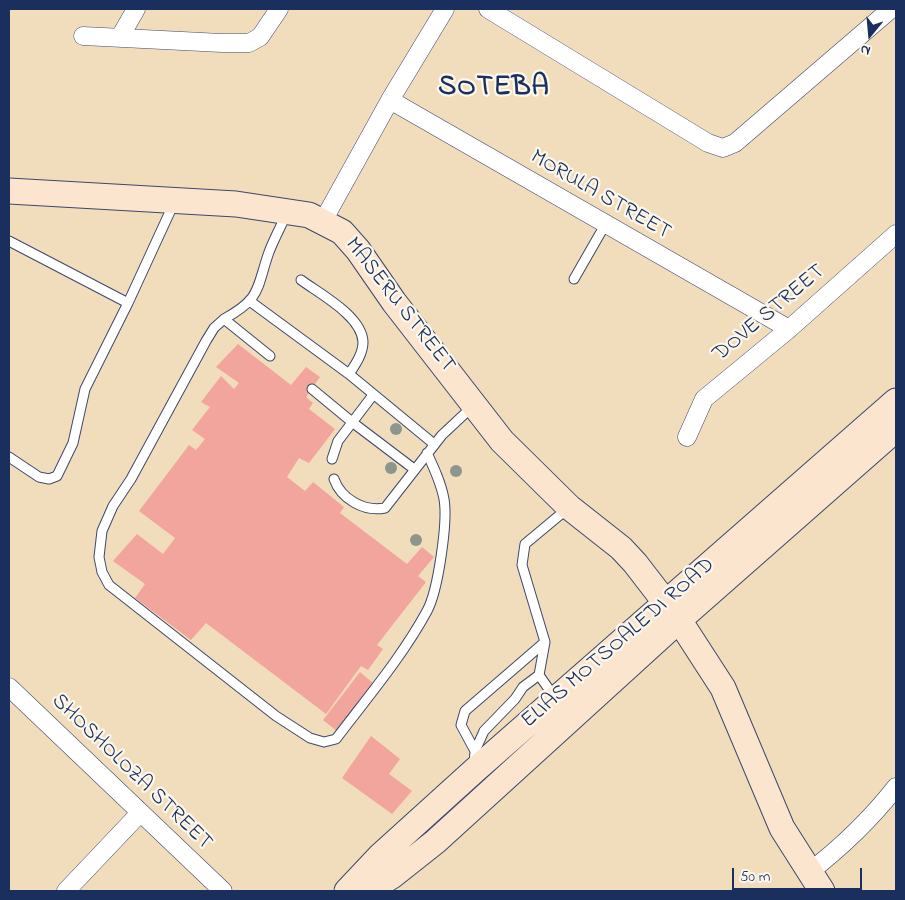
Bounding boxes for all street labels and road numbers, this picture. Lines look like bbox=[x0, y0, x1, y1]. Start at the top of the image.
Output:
street label: MORULA STREET bbox=[525, 145, 675, 247]
street label: MASERU STREET bbox=[338, 233, 460, 379]
street label: DOVE STREET bbox=[709, 260, 831, 368]
street label: ELIAS MOTSOALEDI ROAD bbox=[517, 553, 721, 735]
street label: SHOSHOLOZA STREET bbox=[45, 689, 217, 857]

